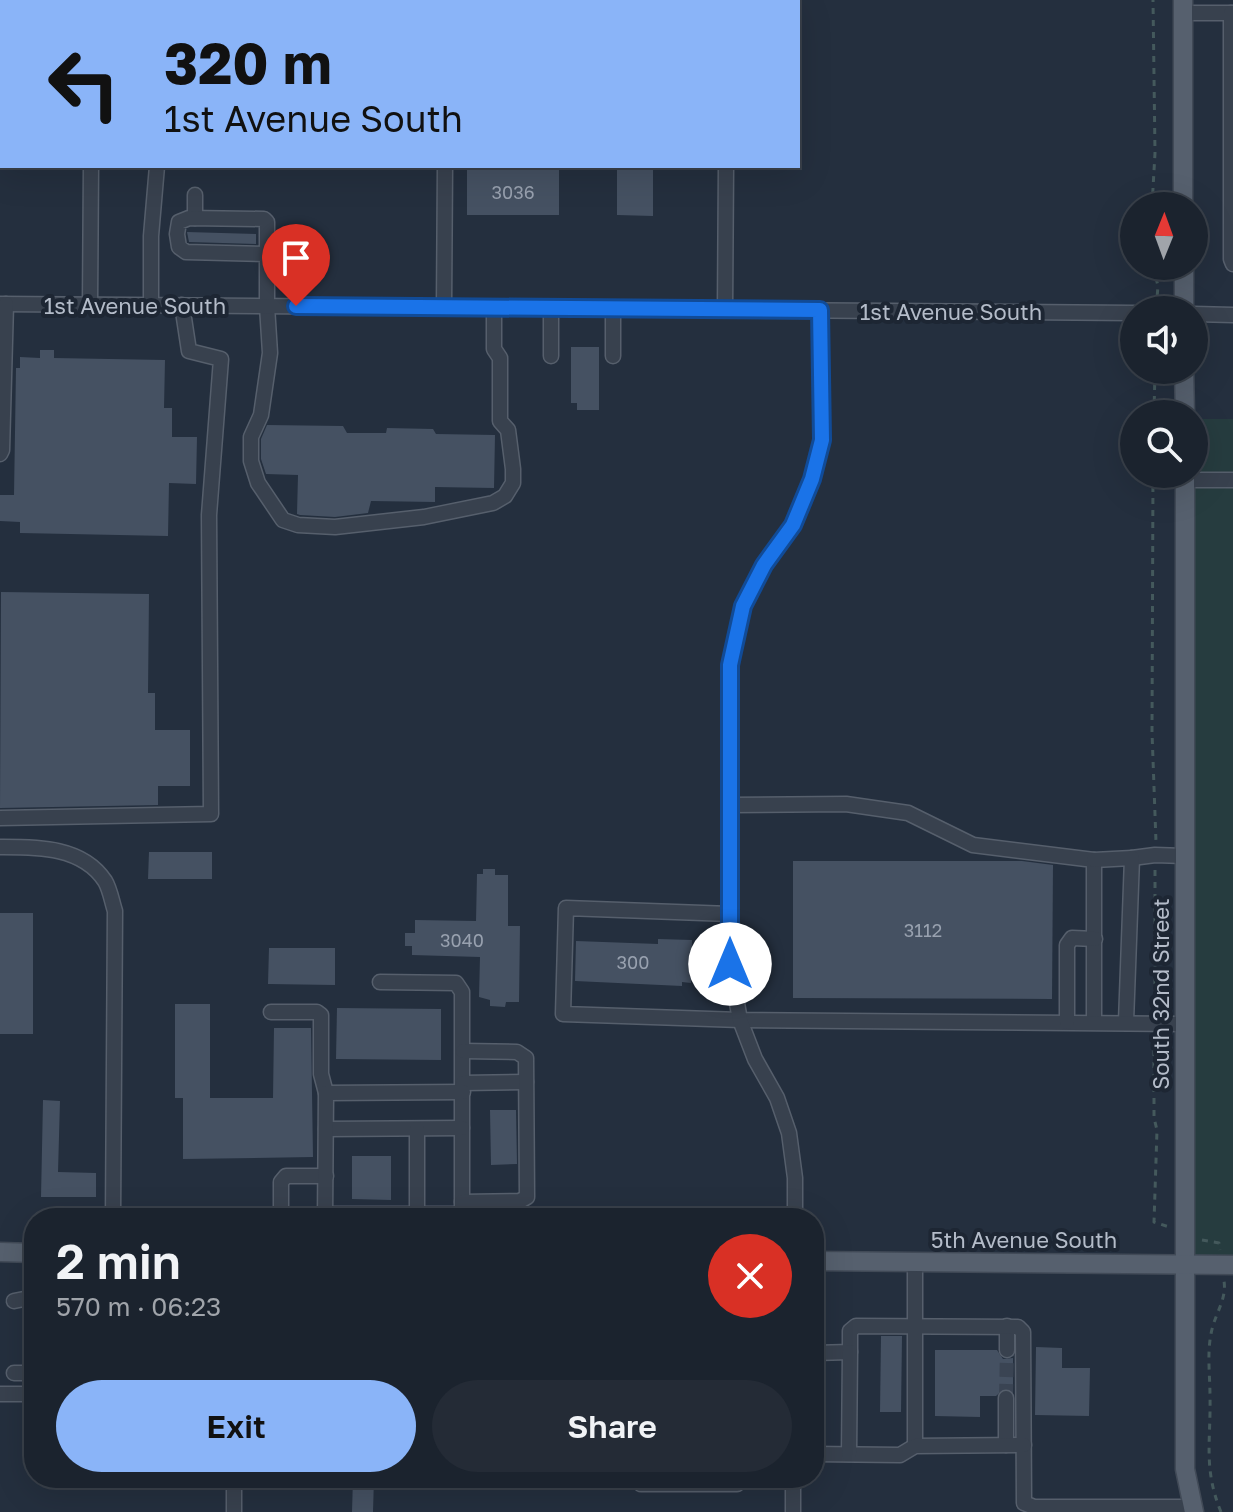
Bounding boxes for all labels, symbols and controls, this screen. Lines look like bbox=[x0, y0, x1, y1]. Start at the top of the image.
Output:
text: 320 m bbox=[164, 29, 332, 96]
icon: left bbox=[32, 32, 136, 136]
text: 1st Avenue South bbox=[164, 97, 463, 140]
house number: 3036 bbox=[491, 181, 535, 203]
north arrow bbox=[1120, 192, 1208, 280]
map controls bbox=[1120, 192, 1208, 488]
pin bbox=[262, 224, 330, 306]
icon: arrive bbox=[274, 236, 318, 280]
street label: 1st Avenue South bbox=[44, 292, 226, 319]
button: sound bbox=[1120, 296, 1208, 384]
street label: 1st Avenue South bbox=[860, 298, 1042, 325]
button: search bbox=[1120, 400, 1208, 488]
street label: South 32nd Street bbox=[1147, 898, 1174, 1090]
house number: 3112 bbox=[904, 919, 942, 941]
position arrow bbox=[688, 922, 772, 1006]
house number: 3040 bbox=[440, 929, 484, 951]
house number: 300 bbox=[617, 951, 649, 973]
street label: 5th Avenue South bbox=[931, 1226, 1117, 1253]
text: 2 min bbox=[56, 1232, 181, 1290]
button: close bbox=[708, 1234, 792, 1318]
text: 570 m · 06:23 bbox=[56, 1291, 221, 1322]
button: Exit bbox=[56, 1380, 416, 1472]
button: Share bbox=[432, 1380, 792, 1472]

